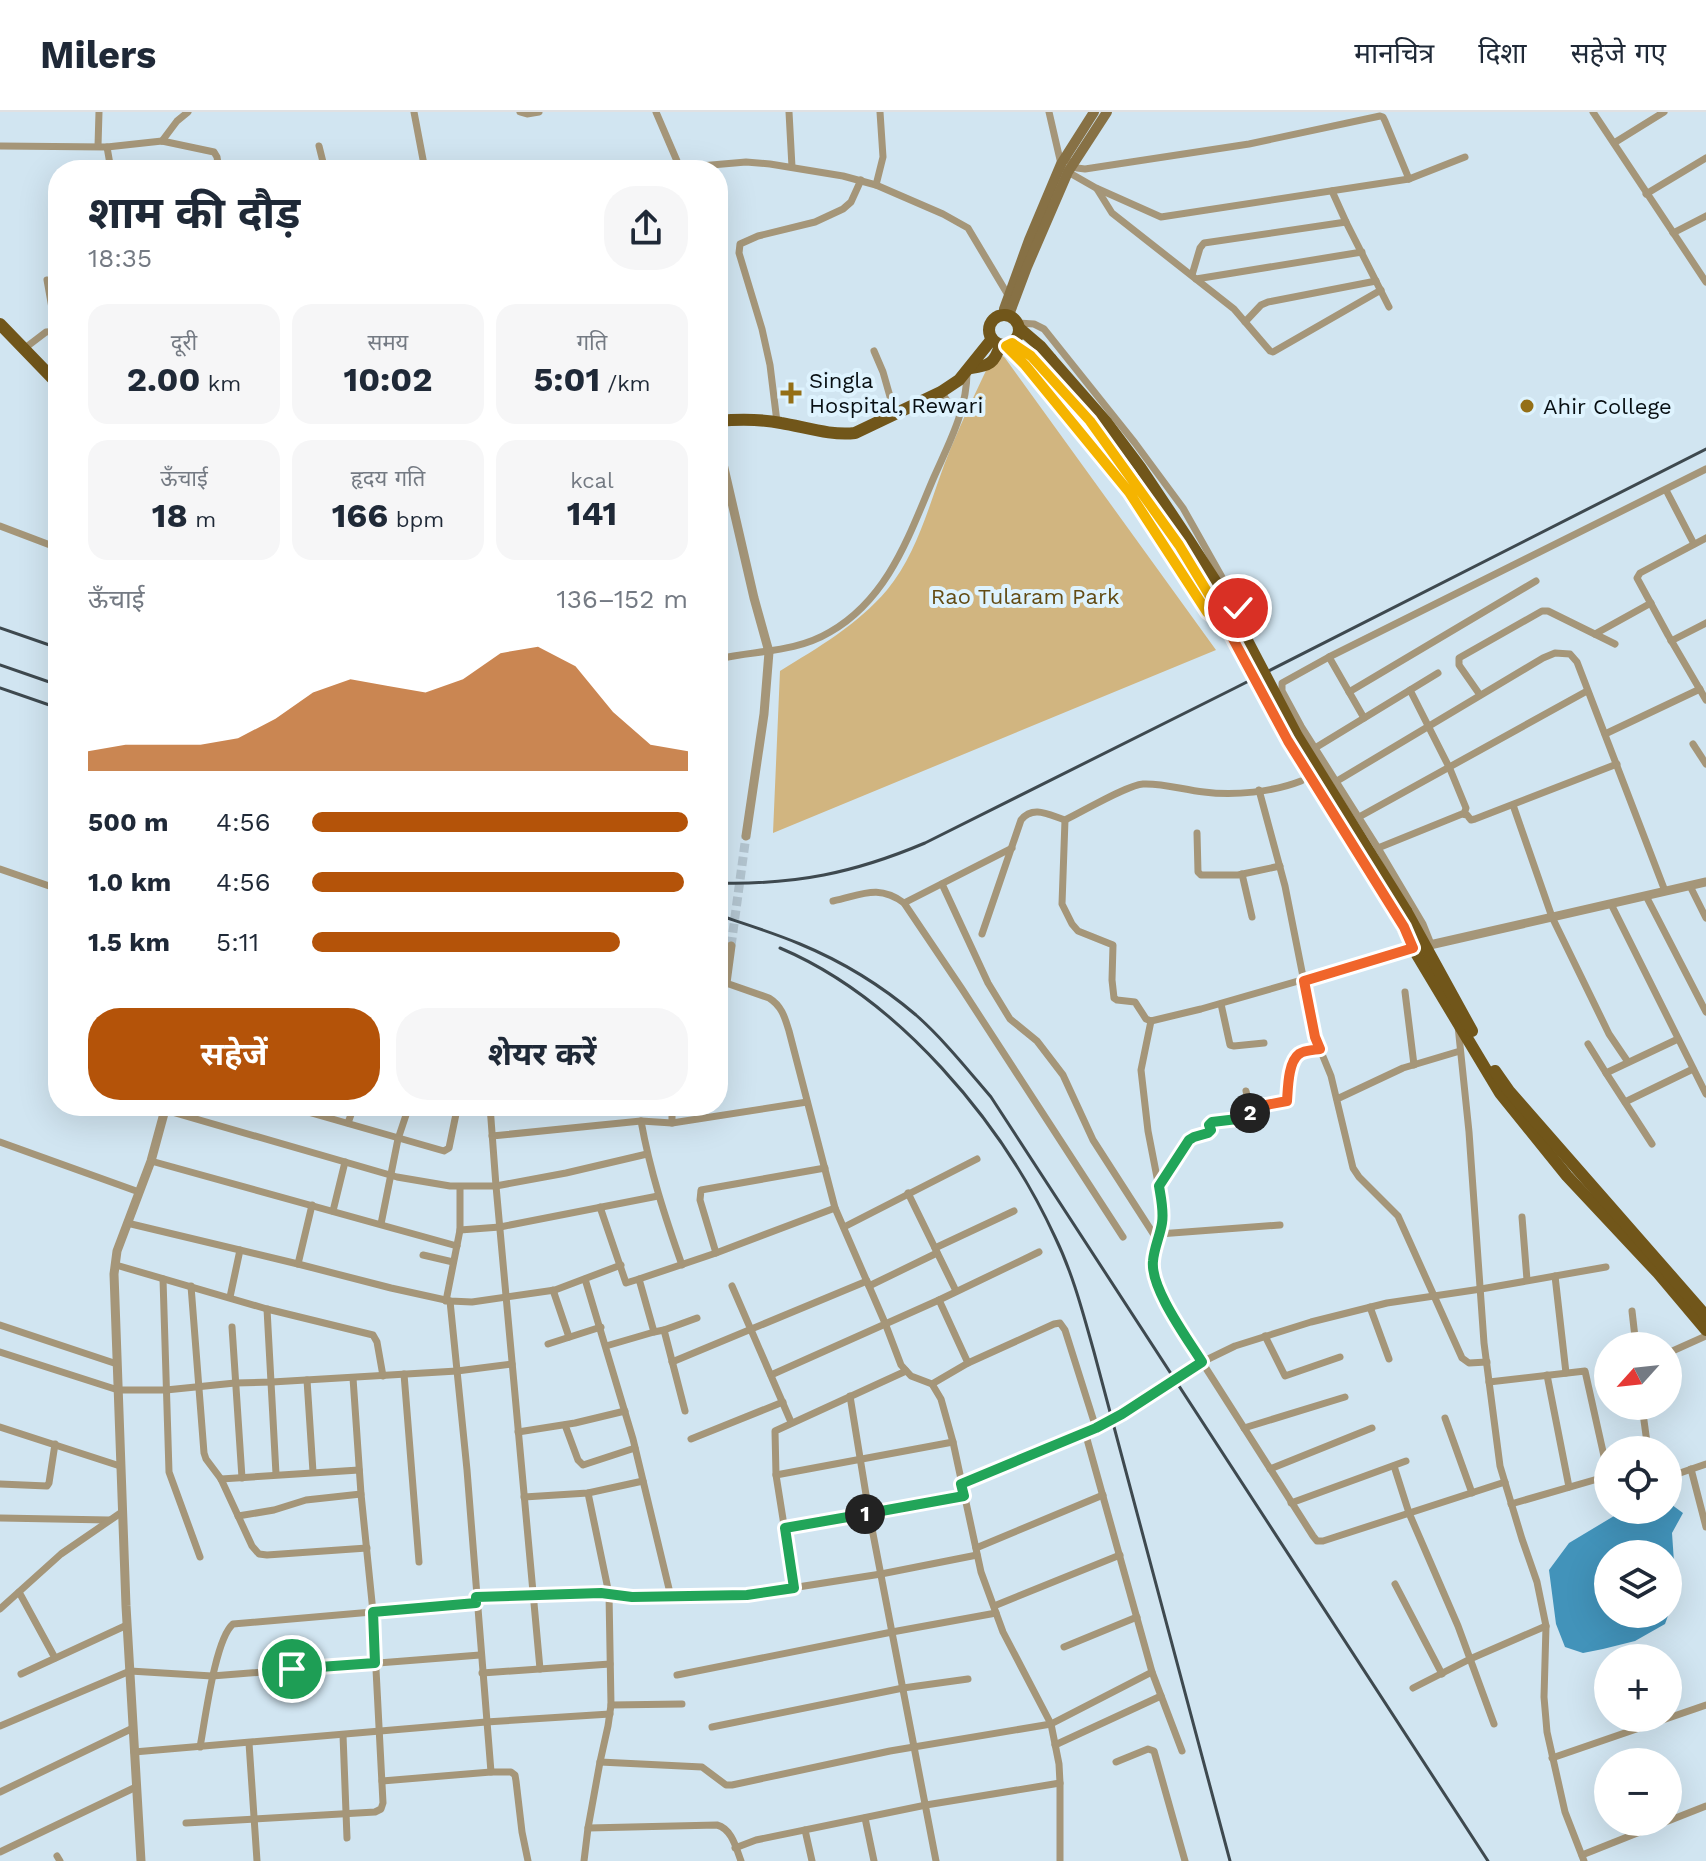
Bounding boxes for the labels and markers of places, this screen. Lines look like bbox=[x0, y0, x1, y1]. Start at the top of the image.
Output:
place label: Singla Hospital, Rewari bbox=[809, 368, 983, 418]
marker: Singla Hospital, Rewari bbox=[780, 382, 802, 404]
place label: Ahir College bbox=[1543, 394, 1672, 419]
marker: Ahir College bbox=[1518, 397, 1536, 415]
pin bbox=[1204, 574, 1272, 642]
pin: 2 bbox=[1230, 1093, 1270, 1133]
pin: 1 bbox=[845, 1494, 885, 1534]
pin bbox=[258, 1635, 326, 1703]

